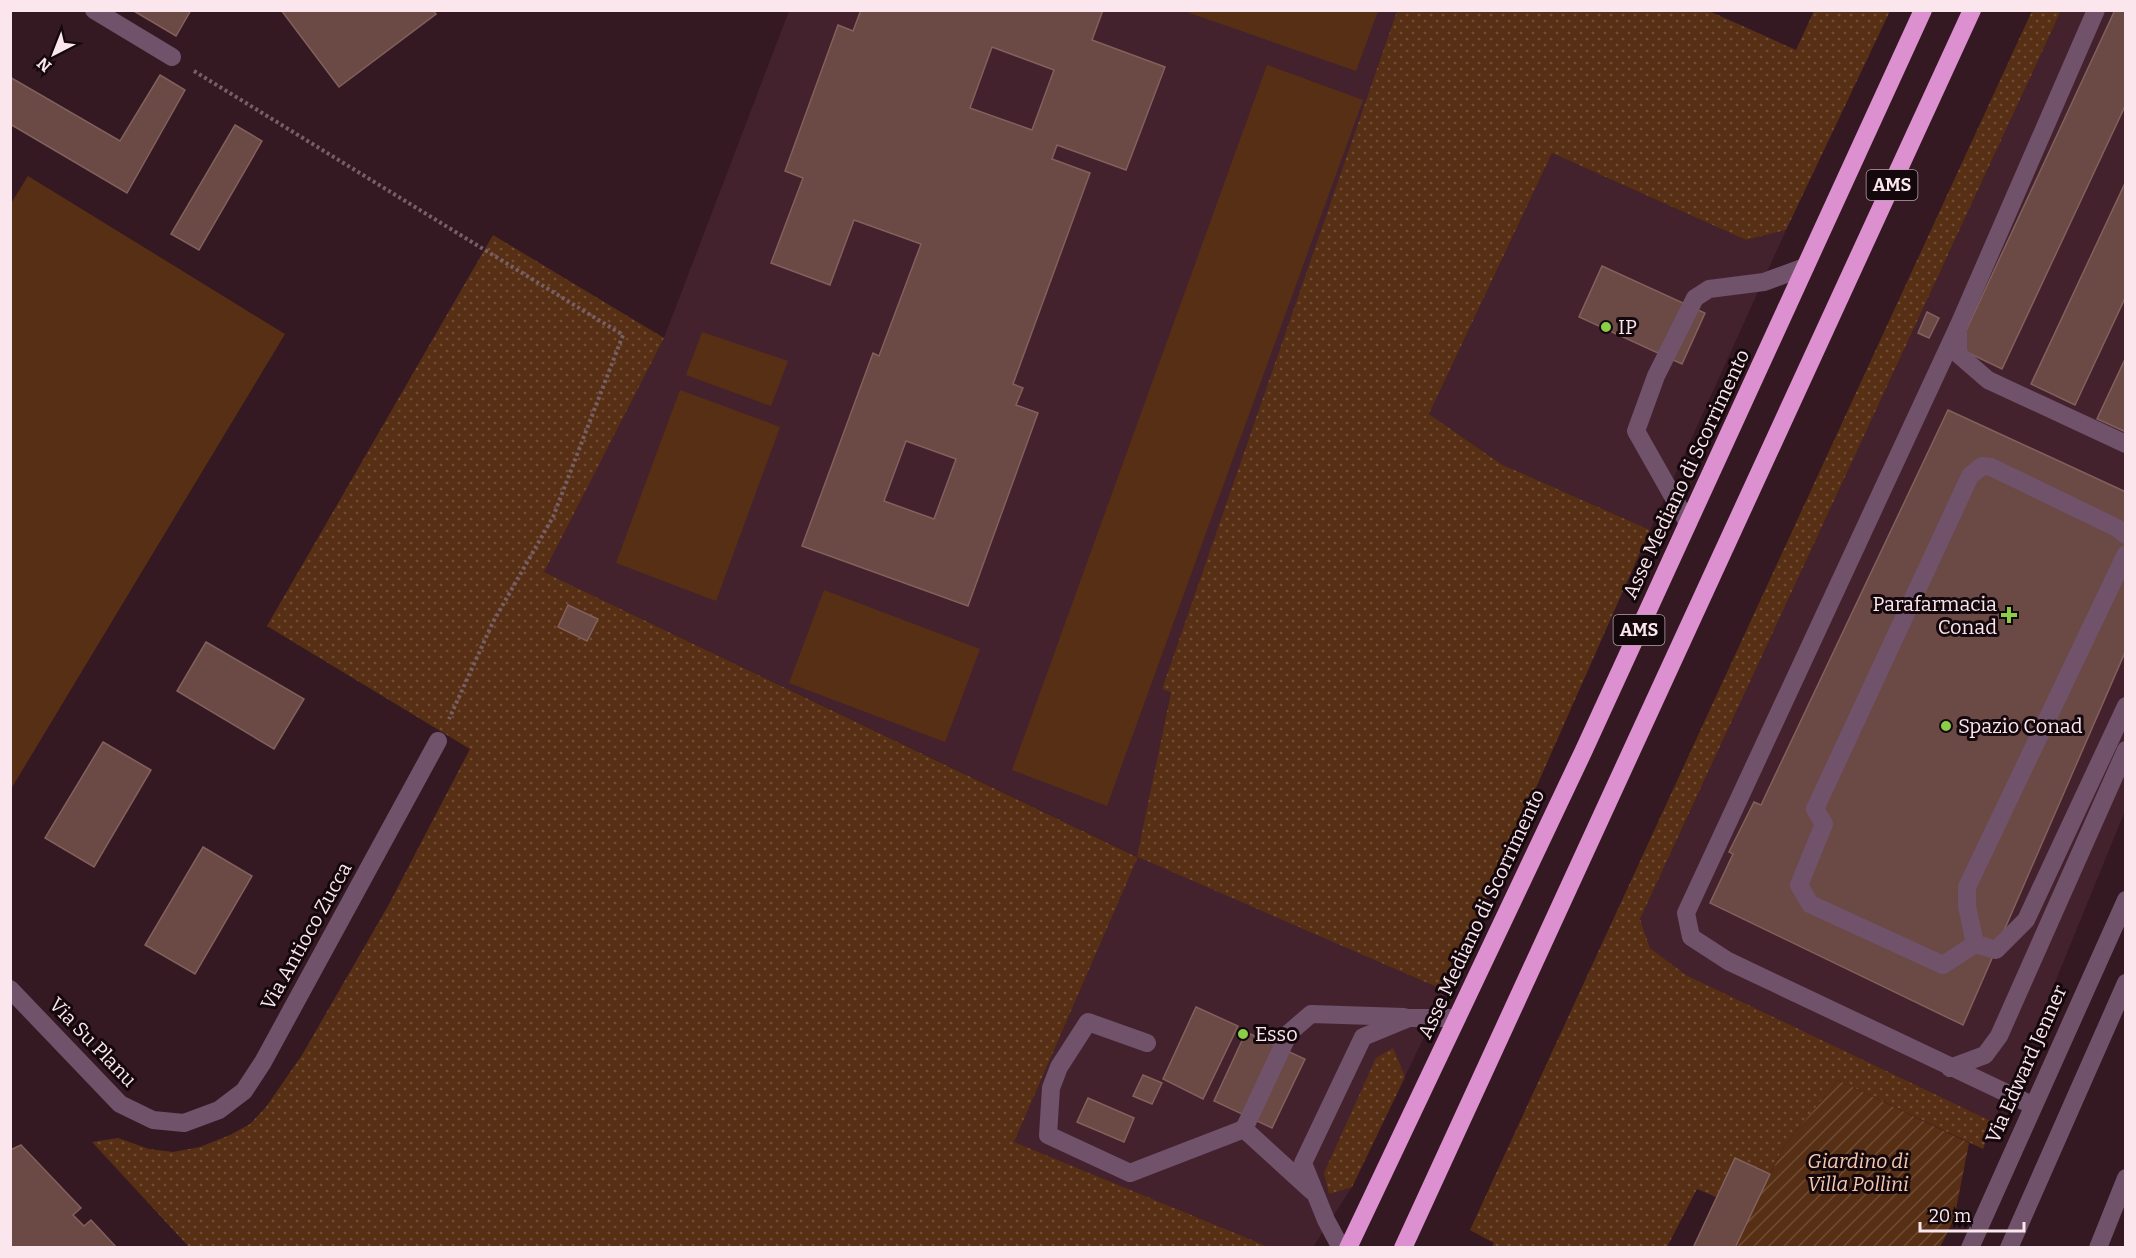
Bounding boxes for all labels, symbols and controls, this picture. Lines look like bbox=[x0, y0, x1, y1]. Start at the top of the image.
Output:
north arrow bbox=[24, 24, 84, 84]
text: N bbox=[33, 54, 55, 76]
road number: AMS bbox=[1866, 170, 1918, 200]
place label: IP bbox=[1618, 315, 1637, 339]
marker: IP bbox=[1599, 320, 1613, 334]
street label: Asse Mediano di Scorrimento bbox=[1618, 346, 1754, 602]
place label: Parafarmacia Conad bbox=[1873, 592, 1997, 639]
marker: Parafarmacia Conad bbox=[2002, 608, 2016, 622]
road number: AMS bbox=[1614, 615, 1664, 645]
place label: Spazio Conad bbox=[1958, 714, 2083, 738]
marker: Spazio Conad bbox=[1939, 719, 1953, 733]
street label: Asse Mediano di Scorrimento bbox=[1413, 786, 1549, 1042]
street label: Via Antioco Zucca bbox=[255, 858, 357, 1014]
street label: Via Edward Jenner bbox=[1980, 981, 2072, 1147]
street label: Via Su Planu bbox=[44, 992, 142, 1092]
place label: Esso bbox=[1255, 1022, 1298, 1046]
marker: Esso bbox=[1236, 1027, 1250, 1041]
park label: Giardino di Villa Pollini bbox=[1807, 1149, 1909, 1196]
scale bar bbox=[1920, 1195, 2024, 1233]
text: 20 m bbox=[1929, 1205, 1971, 1227]

